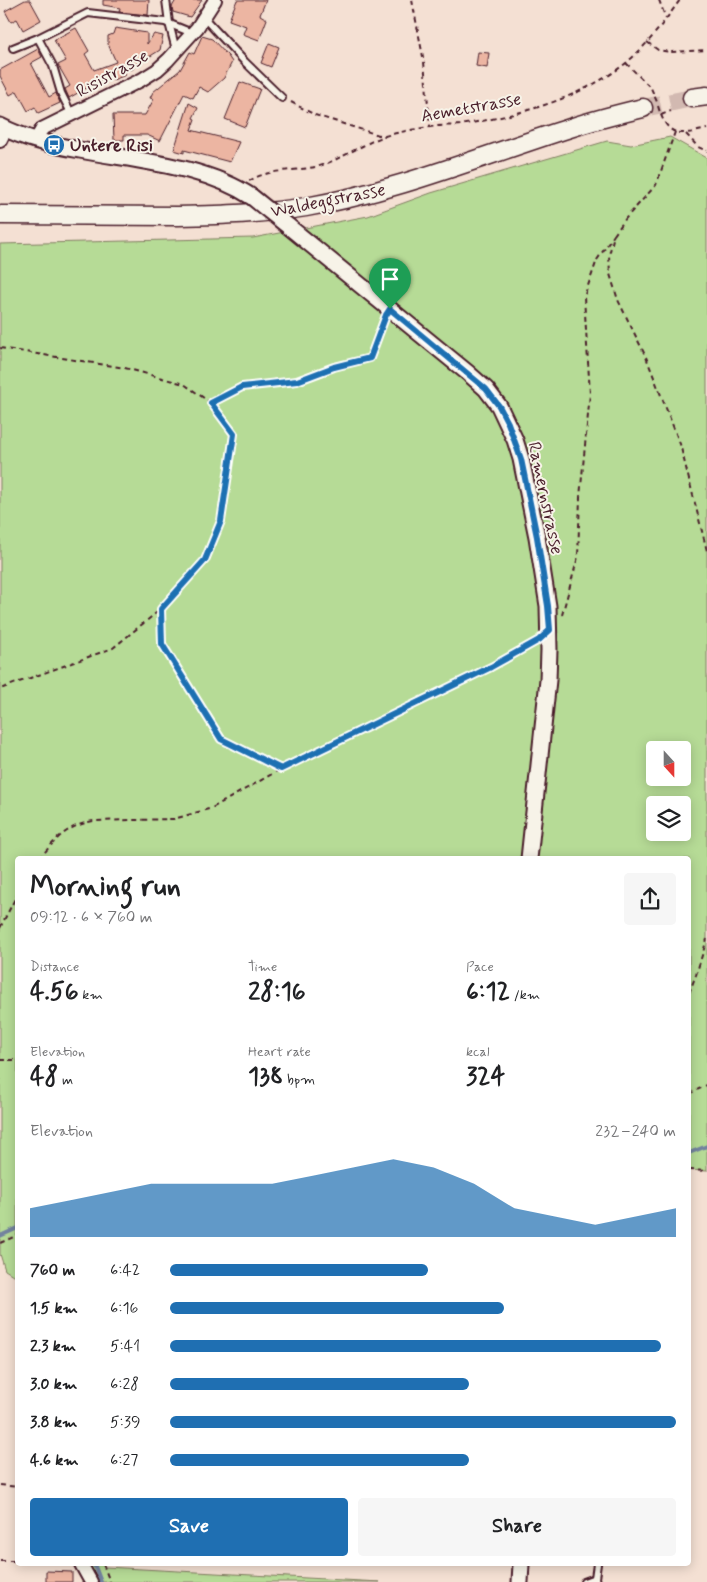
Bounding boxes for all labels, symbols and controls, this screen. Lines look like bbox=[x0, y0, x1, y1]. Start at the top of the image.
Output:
street label: Risistrasse bbox=[72, 44, 153, 104]
street label: Aemetstrasse bbox=[419, 87, 523, 129]
bus stop icon: Untere Risi bbox=[42, 133, 66, 157]
place label: Untere Risi bbox=[70, 134, 153, 158]
street label: Waldeggstrasse bbox=[269, 178, 388, 226]
pin bbox=[369, 258, 411, 309]
icon: arrive bbox=[376, 265, 404, 293]
street label: Ramernstrasse bbox=[521, 440, 569, 557]
north arrow bbox=[646, 741, 691, 786]
map controls bbox=[646, 741, 691, 841]
button: layers bbox=[646, 796, 691, 841]
text: Morning run bbox=[30, 869, 181, 906]
button: share bbox=[624, 873, 676, 925]
text: 09:12 · 6 × 760 m bbox=[30, 907, 153, 928]
text: Distance bbox=[30, 958, 79, 976]
text: Time bbox=[248, 958, 277, 976]
text: Pace bbox=[466, 958, 494, 976]
text: 4.56 bbox=[30, 976, 79, 1009]
text: 28:16 bbox=[248, 976, 306, 1009]
text: 6:12 bbox=[466, 976, 510, 1009]
text: km bbox=[79, 986, 103, 1004]
text: /km bbox=[510, 986, 540, 1004]
text: Elevation bbox=[30, 1043, 85, 1061]
text: Heart rate bbox=[248, 1043, 311, 1061]
text: kcal bbox=[466, 1043, 490, 1061]
text: 48 bbox=[30, 1061, 58, 1094]
text: 138 bbox=[248, 1061, 283, 1094]
text: 324 bbox=[466, 1061, 505, 1094]
text: m bbox=[58, 1071, 73, 1089]
text: bpm bbox=[283, 1071, 315, 1089]
text: Elevation bbox=[30, 1121, 93, 1142]
text: 232–240 m bbox=[595, 1121, 676, 1142]
text: 760 m bbox=[30, 1260, 75, 1281]
text: 6:42 bbox=[110, 1260, 140, 1281]
text: 1.5 km bbox=[30, 1298, 78, 1319]
text: 6:16 bbox=[110, 1298, 138, 1319]
text: 2.3 km bbox=[30, 1336, 76, 1357]
text: 5:41 bbox=[110, 1336, 140, 1357]
text: 3.0 km bbox=[30, 1374, 77, 1395]
text: 6:28 bbox=[110, 1374, 139, 1395]
text: 3.8 km bbox=[30, 1412, 77, 1433]
text: 5:39 bbox=[110, 1412, 141, 1433]
text: 4.6 km bbox=[30, 1450, 79, 1471]
text: 6:27 bbox=[110, 1450, 138, 1471]
button: Save bbox=[30, 1498, 348, 1556]
button: Share bbox=[358, 1498, 676, 1556]

